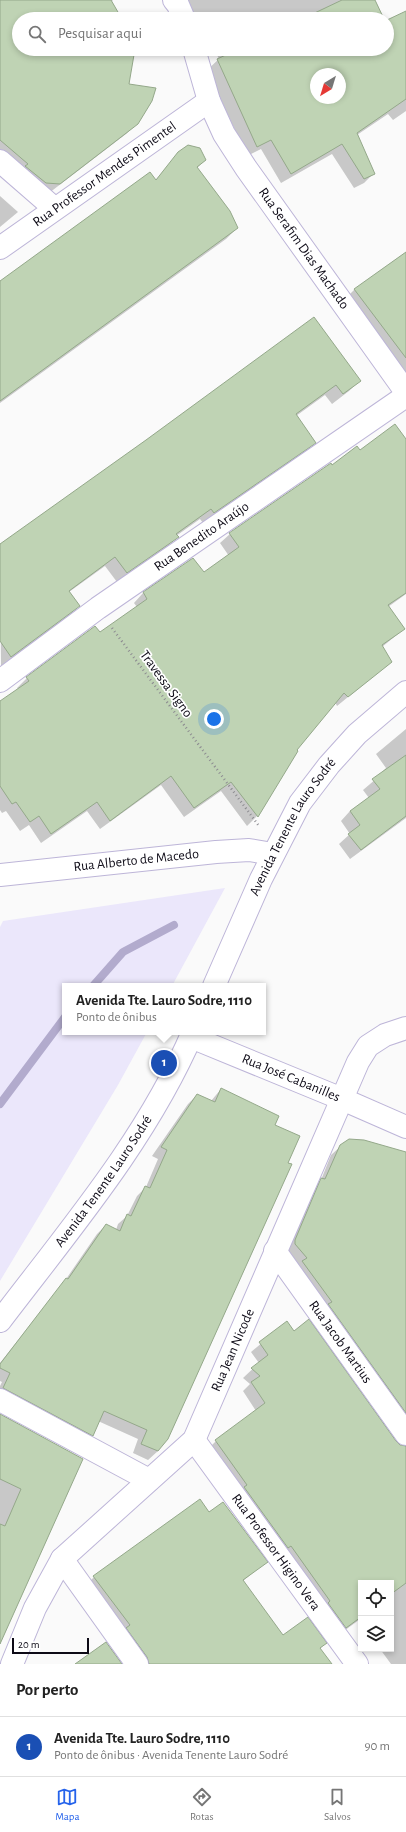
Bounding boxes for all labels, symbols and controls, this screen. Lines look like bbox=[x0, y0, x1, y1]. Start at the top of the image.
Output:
search box bbox=[12, 12, 394, 56]
icon: search bbox=[26, 23, 48, 45]
text: Pesquisar aqui bbox=[58, 26, 142, 41]
north arrow bbox=[310, 68, 346, 104]
street label: Rua Professor Mendes Pimentel bbox=[30, 119, 179, 229]
street label: Rua Serafim Dias Machado bbox=[256, 185, 352, 312]
street label: Rua Benedito Araújo bbox=[152, 499, 252, 574]
street label: Travessa Signo bbox=[137, 648, 195, 720]
your location bbox=[204, 709, 224, 729]
street label: Avenida Tenente Lauro Sodré bbox=[247, 755, 339, 898]
street label: Rua Alberto de Macedo bbox=[73, 847, 200, 874]
popup bbox=[62, 983, 266, 1035]
text: Avenida Tte. Lauro Sodre, 1110 bbox=[76, 993, 252, 1008]
text: Ponto de ônibus bbox=[76, 1011, 157, 1024]
pin: 1 bbox=[151, 1048, 177, 1078]
street label: Rua José Cabanilles bbox=[240, 1052, 342, 1104]
street label: Avenida Tenente Lauro Sodré bbox=[53, 1113, 155, 1250]
street label: Rua Jacob Martius bbox=[306, 1298, 374, 1386]
street label: Rua Jean Nicode bbox=[209, 1307, 257, 1394]
street label: Rua Professor Higino Vera bbox=[229, 1492, 323, 1614]
map controls bbox=[358, 1580, 394, 1652]
button: locate bbox=[358, 1580, 394, 1616]
button: layers bbox=[358, 1616, 394, 1652]
scale bar bbox=[12, 1636, 89, 1655]
text: 20 m bbox=[18, 1639, 39, 1650]
text: Por perto bbox=[16, 1681, 79, 1698]
text: Avenida Tte. Lauro Sodre, 1110 bbox=[54, 1731, 230, 1746]
text: 1 bbox=[27, 1740, 31, 1753]
text: 90 m bbox=[364, 1740, 390, 1753]
text: Ponto de ônibus · Avenida Tenente Lauro Sodré bbox=[54, 1749, 288, 1762]
tab: Mapa bbox=[55, 1786, 80, 1823]
tab: Rotas bbox=[190, 1786, 214, 1823]
tab: Salvos bbox=[324, 1786, 351, 1823]

